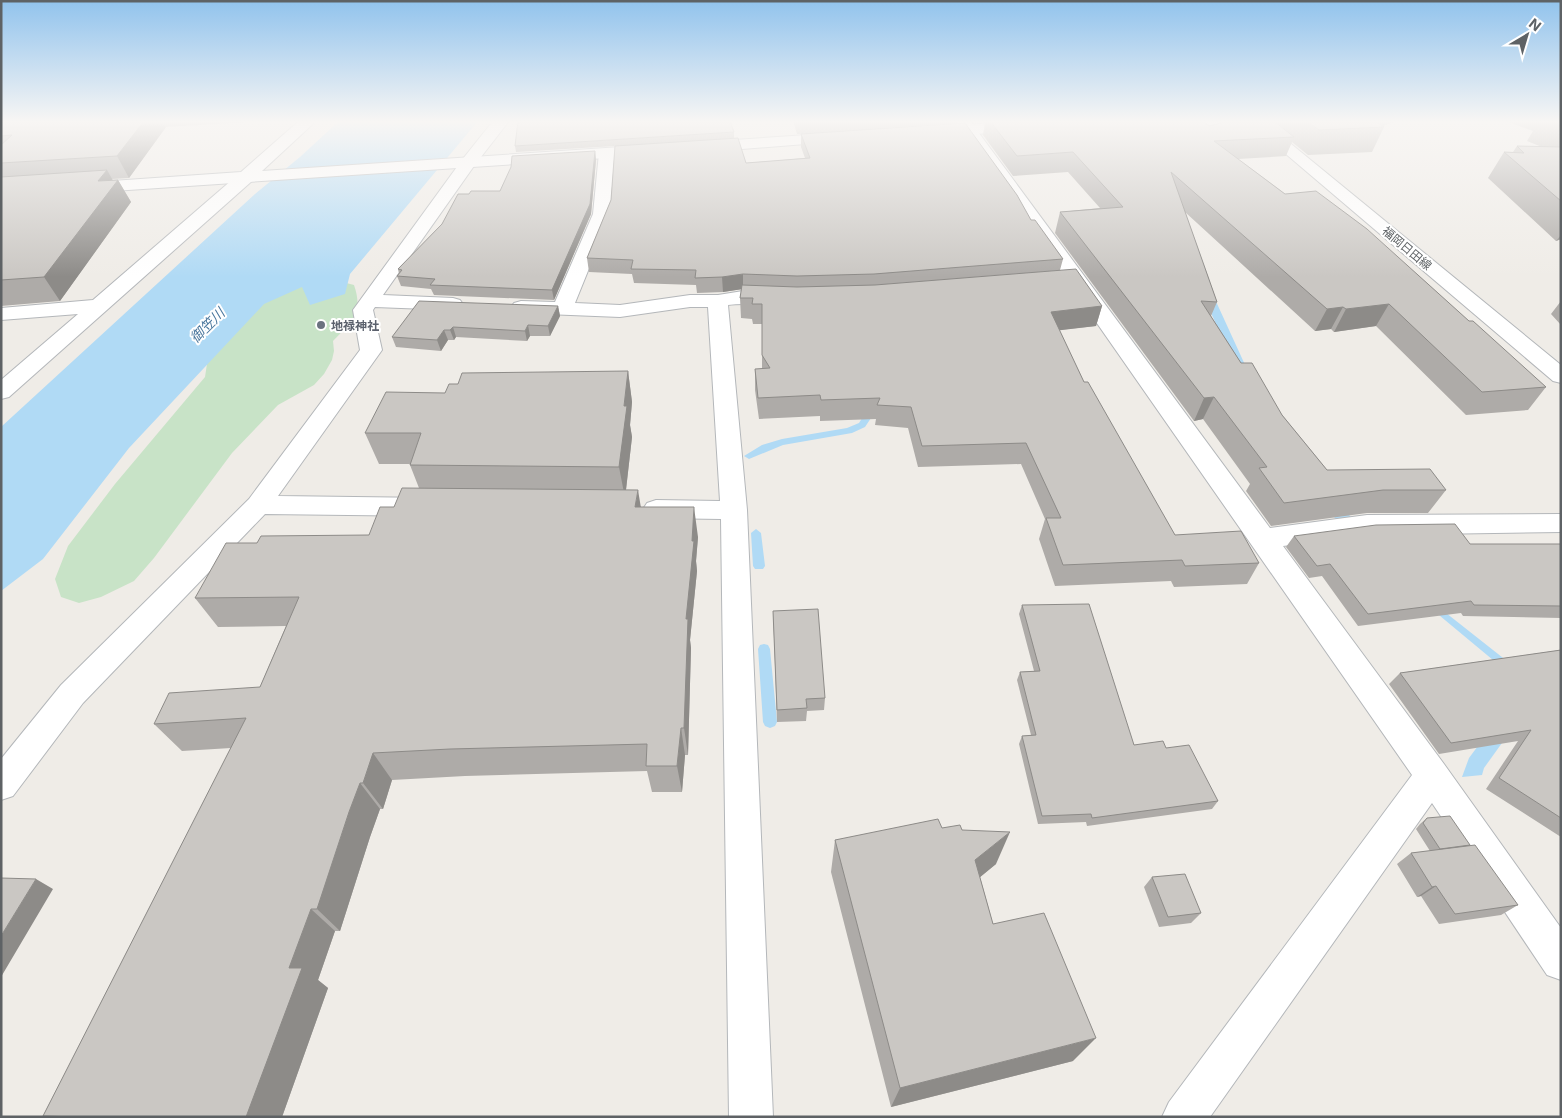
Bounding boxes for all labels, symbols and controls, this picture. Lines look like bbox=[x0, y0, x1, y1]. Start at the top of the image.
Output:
north arrow bbox=[1502, 10, 1552, 60]
text: N bbox=[1526, 14, 1545, 34]
street label: 福岡日田線 bbox=[1379, 223, 1435, 273]
water label: 御笠川 bbox=[186, 303, 229, 346]
place label: 地禄神社 bbox=[331, 318, 379, 333]
marker: 地禄神社 bbox=[315, 319, 327, 331]

